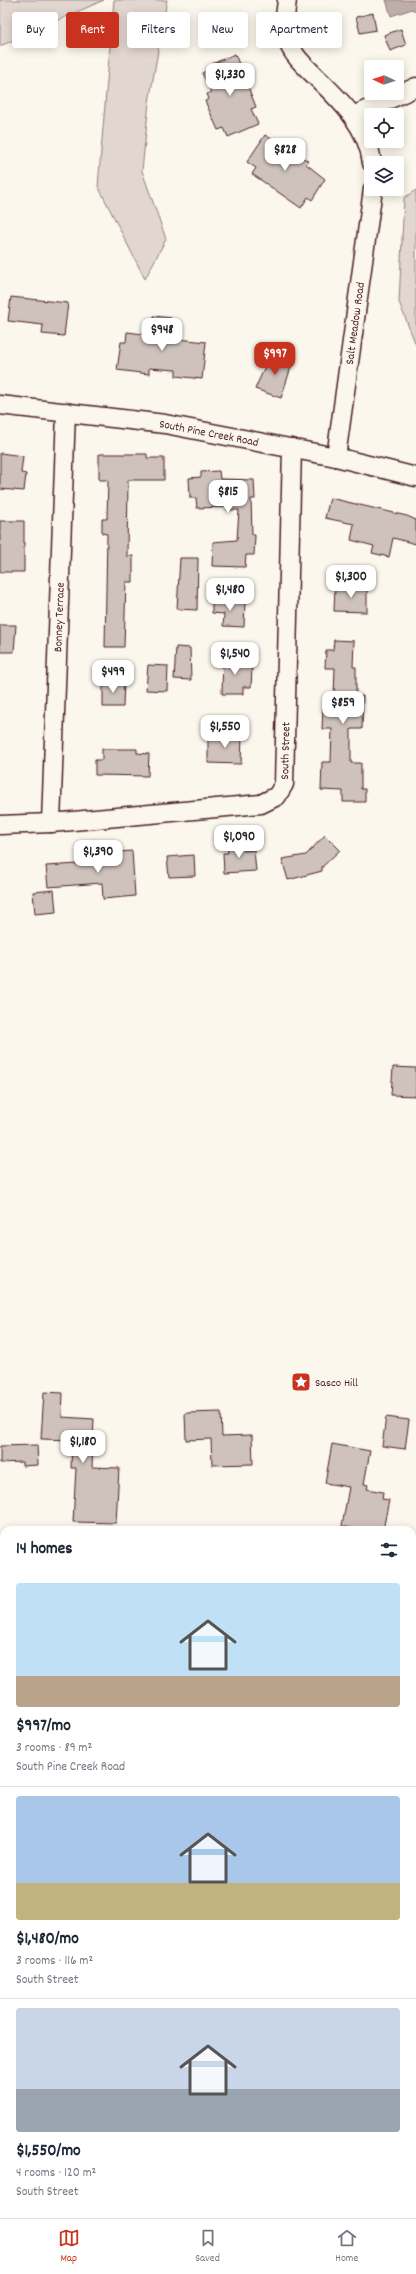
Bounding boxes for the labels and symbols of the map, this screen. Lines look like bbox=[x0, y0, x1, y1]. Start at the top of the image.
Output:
north arrow bbox=[364, 60, 404, 100]
pin: $1,330 bbox=[197, 63, 263, 97]
pin: $828 bbox=[261, 138, 309, 172]
street label: Salt Meadow Road bbox=[342, 281, 370, 366]
pin: $948 bbox=[138, 318, 186, 352]
pin: $997 bbox=[251, 342, 299, 376]
street label: South Pine Creek Road bbox=[158, 416, 260, 452]
pin: $815 bbox=[204, 480, 252, 514]
pin: $1,300 bbox=[318, 565, 384, 599]
pin: $1,480 bbox=[197, 578, 263, 612]
street label: Bonney Terrace bbox=[50, 582, 70, 652]
pin: $1,540 bbox=[202, 642, 268, 676]
pin: $499 bbox=[89, 660, 137, 694]
pin: $859 bbox=[319, 691, 367, 725]
pin: $1,550 bbox=[192, 715, 258, 749]
street label: South Street bbox=[277, 721, 295, 780]
pin: $1,090 bbox=[206, 825, 272, 859]
pin: $1,390 bbox=[65, 840, 131, 874]
place icon: Sasco Hill bbox=[290, 1371, 312, 1393]
place label: Sasco Hill bbox=[315, 1375, 358, 1392]
pin: $1,180 bbox=[50, 1430, 116, 1464]

